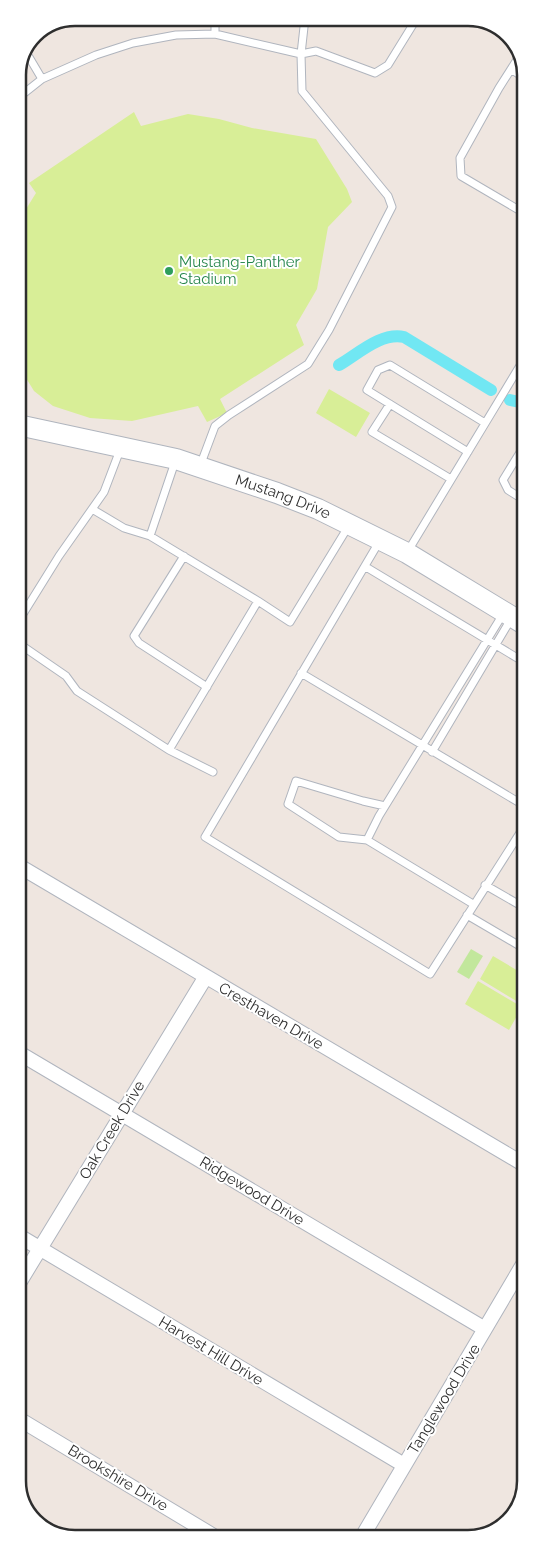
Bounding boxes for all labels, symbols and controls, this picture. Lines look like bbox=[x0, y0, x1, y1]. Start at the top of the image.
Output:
place label: Mustang-Panther Stadium bbox=[179, 253, 301, 288]
marker: Mustang-Panther Stadium bbox=[163, 265, 175, 277]
street label: Mustang Drive bbox=[233, 471, 334, 523]
street label: Cresthaven Drive bbox=[215, 979, 327, 1053]
street label: Oak Creek Drive bbox=[76, 1077, 149, 1182]
street label: Ridgewood Drive bbox=[196, 1153, 308, 1229]
street label: Harvest Hill Drive bbox=[155, 1313, 267, 1389]
street label: Tanglewood Drive bbox=[404, 1341, 484, 1457]
street label: Brookshire Drive bbox=[65, 1441, 171, 1515]

